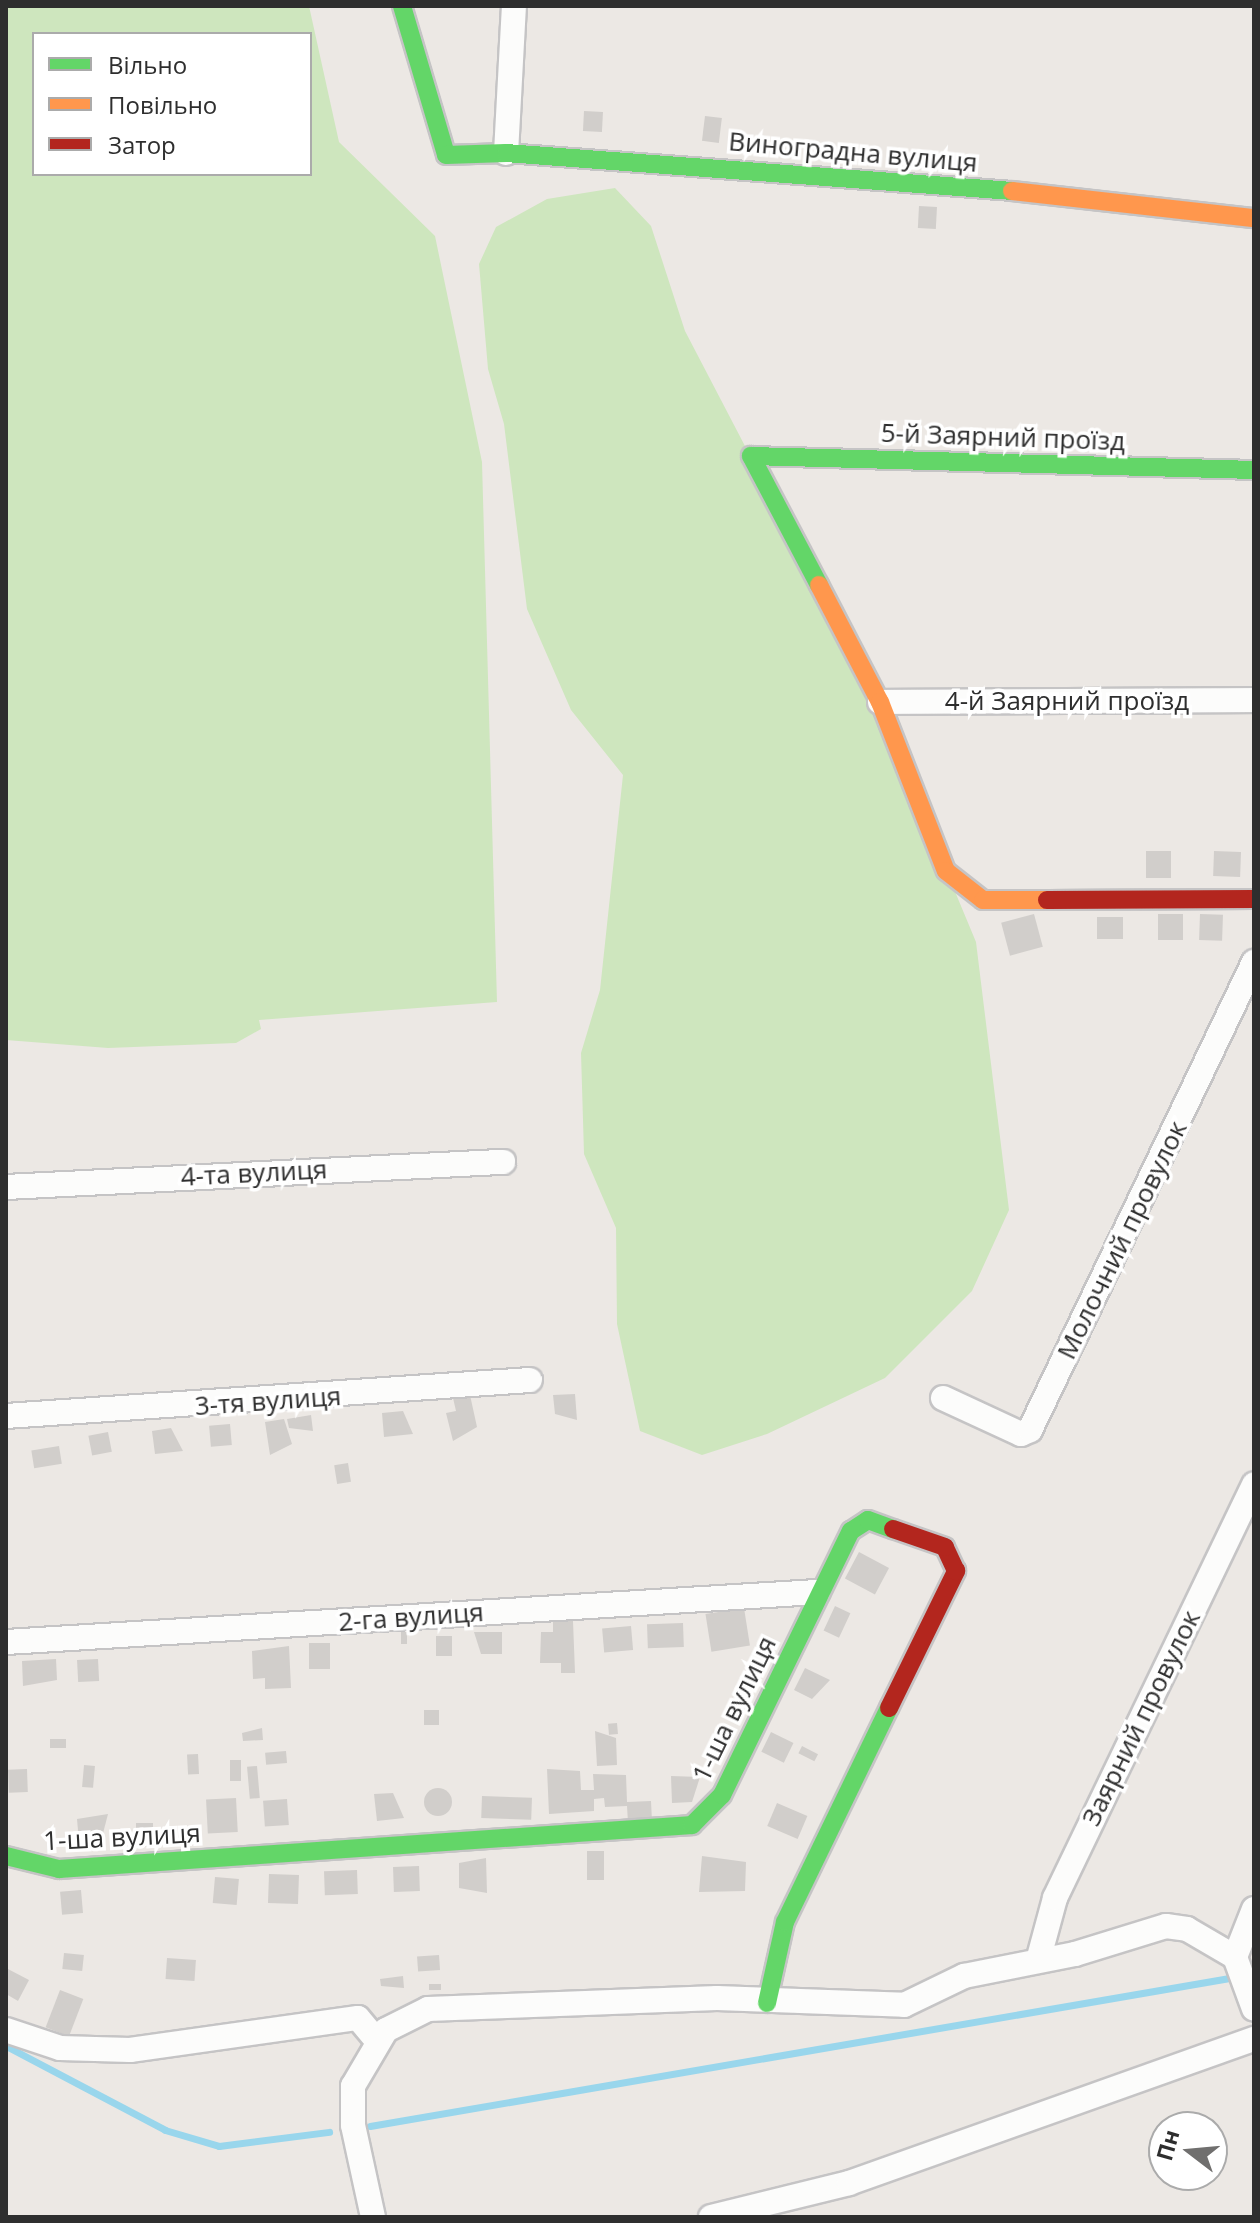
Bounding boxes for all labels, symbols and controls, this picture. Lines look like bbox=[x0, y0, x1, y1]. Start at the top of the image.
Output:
legend bbox=[32, 32, 312, 176]
text: Вільно bbox=[108, 48, 187, 81]
text: Повільно bbox=[108, 88, 217, 121]
street label: Виноградна вулиця bbox=[727, 126, 979, 178]
text: Затор bbox=[108, 128, 176, 161]
street label: 5-й Заярний проїзд bbox=[880, 417, 1126, 457]
street label: 4-й Заярний проїзд bbox=[945, 685, 1189, 717]
street label: Молочний провулок bbox=[1051, 1116, 1193, 1364]
street label: 4-та вулиця bbox=[180, 1154, 328, 1192]
street label: 3-тя вулиця bbox=[194, 1380, 342, 1422]
street label: 2-га вулиця bbox=[337, 1596, 485, 1638]
street label: Заярний провулок bbox=[1075, 1605, 1207, 1831]
street label: 1-ша вулиця bbox=[685, 1631, 783, 1787]
street label: 1-ша вулиця bbox=[42, 1817, 202, 1857]
north arrow bbox=[1148, 2111, 1228, 2191]
text: Пн bbox=[1148, 2126, 1186, 2164]

